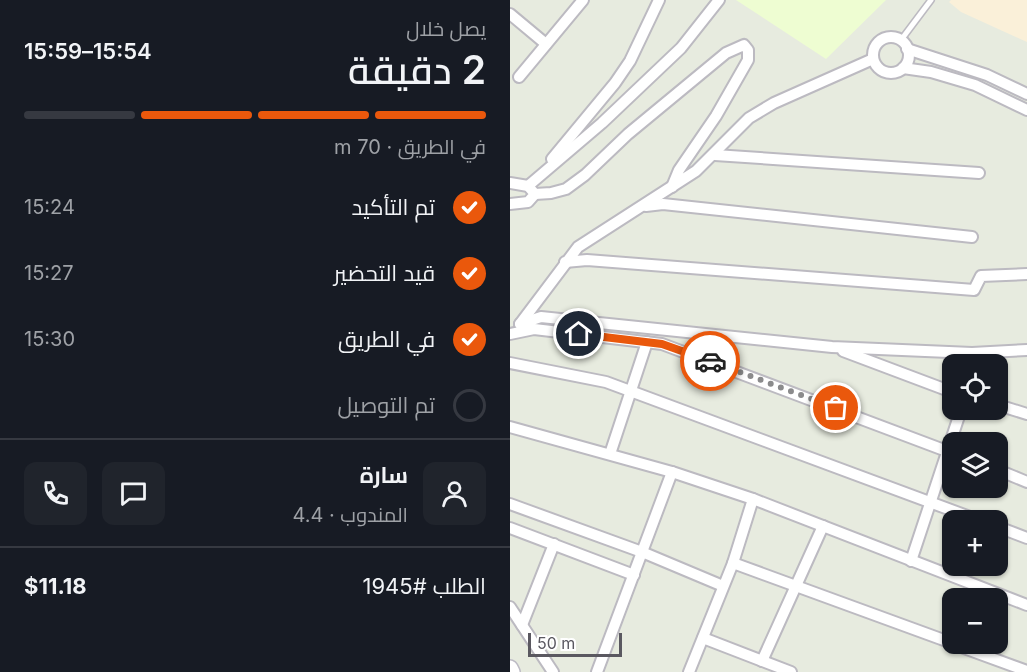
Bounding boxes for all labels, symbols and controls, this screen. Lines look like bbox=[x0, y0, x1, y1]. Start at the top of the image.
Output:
text: يصل خلال bbox=[406, 17, 486, 41]
text: 15:54–15:59 bbox=[24, 38, 152, 64]
text: 2 دقيقة bbox=[348, 46, 486, 93]
text: في الطريق · 70 m bbox=[334, 135, 486, 159]
icon: check bbox=[453, 191, 486, 224]
text: تم التأكيد bbox=[352, 194, 435, 220]
text: 15:24 bbox=[24, 195, 75, 219]
icon: check bbox=[453, 257, 486, 290]
text: قيد التحضير bbox=[334, 260, 435, 286]
text: 15:27 bbox=[24, 261, 74, 285]
pin bbox=[553, 308, 604, 359]
icon: home bbox=[562, 317, 595, 350]
icon: check bbox=[453, 323, 486, 356]
text: في الطريق bbox=[338, 326, 435, 352]
text: 15:30 bbox=[24, 327, 75, 351]
courier bbox=[680, 331, 740, 391]
icon: car bbox=[694, 345, 727, 378]
map controls bbox=[942, 354, 1008, 654]
button: locate bbox=[942, 354, 1008, 420]
pin bbox=[810, 382, 861, 433]
icon: bag bbox=[819, 391, 852, 424]
text: تم التوصيل bbox=[337, 392, 435, 418]
button: layers bbox=[942, 432, 1008, 498]
button: phone bbox=[24, 462, 87, 525]
button: chat bbox=[102, 462, 165, 525]
text: سارة bbox=[360, 462, 408, 488]
button: person bbox=[423, 462, 486, 525]
text: المندوب · 4.4 bbox=[292, 503, 408, 527]
button: + bbox=[942, 510, 1008, 576]
text: $11.18 bbox=[24, 573, 87, 599]
text: الطلب #1945 bbox=[363, 573, 486, 599]
button: − bbox=[942, 588, 1008, 654]
scale bar bbox=[528, 630, 622, 658]
text: 50 m bbox=[537, 633, 575, 653]

